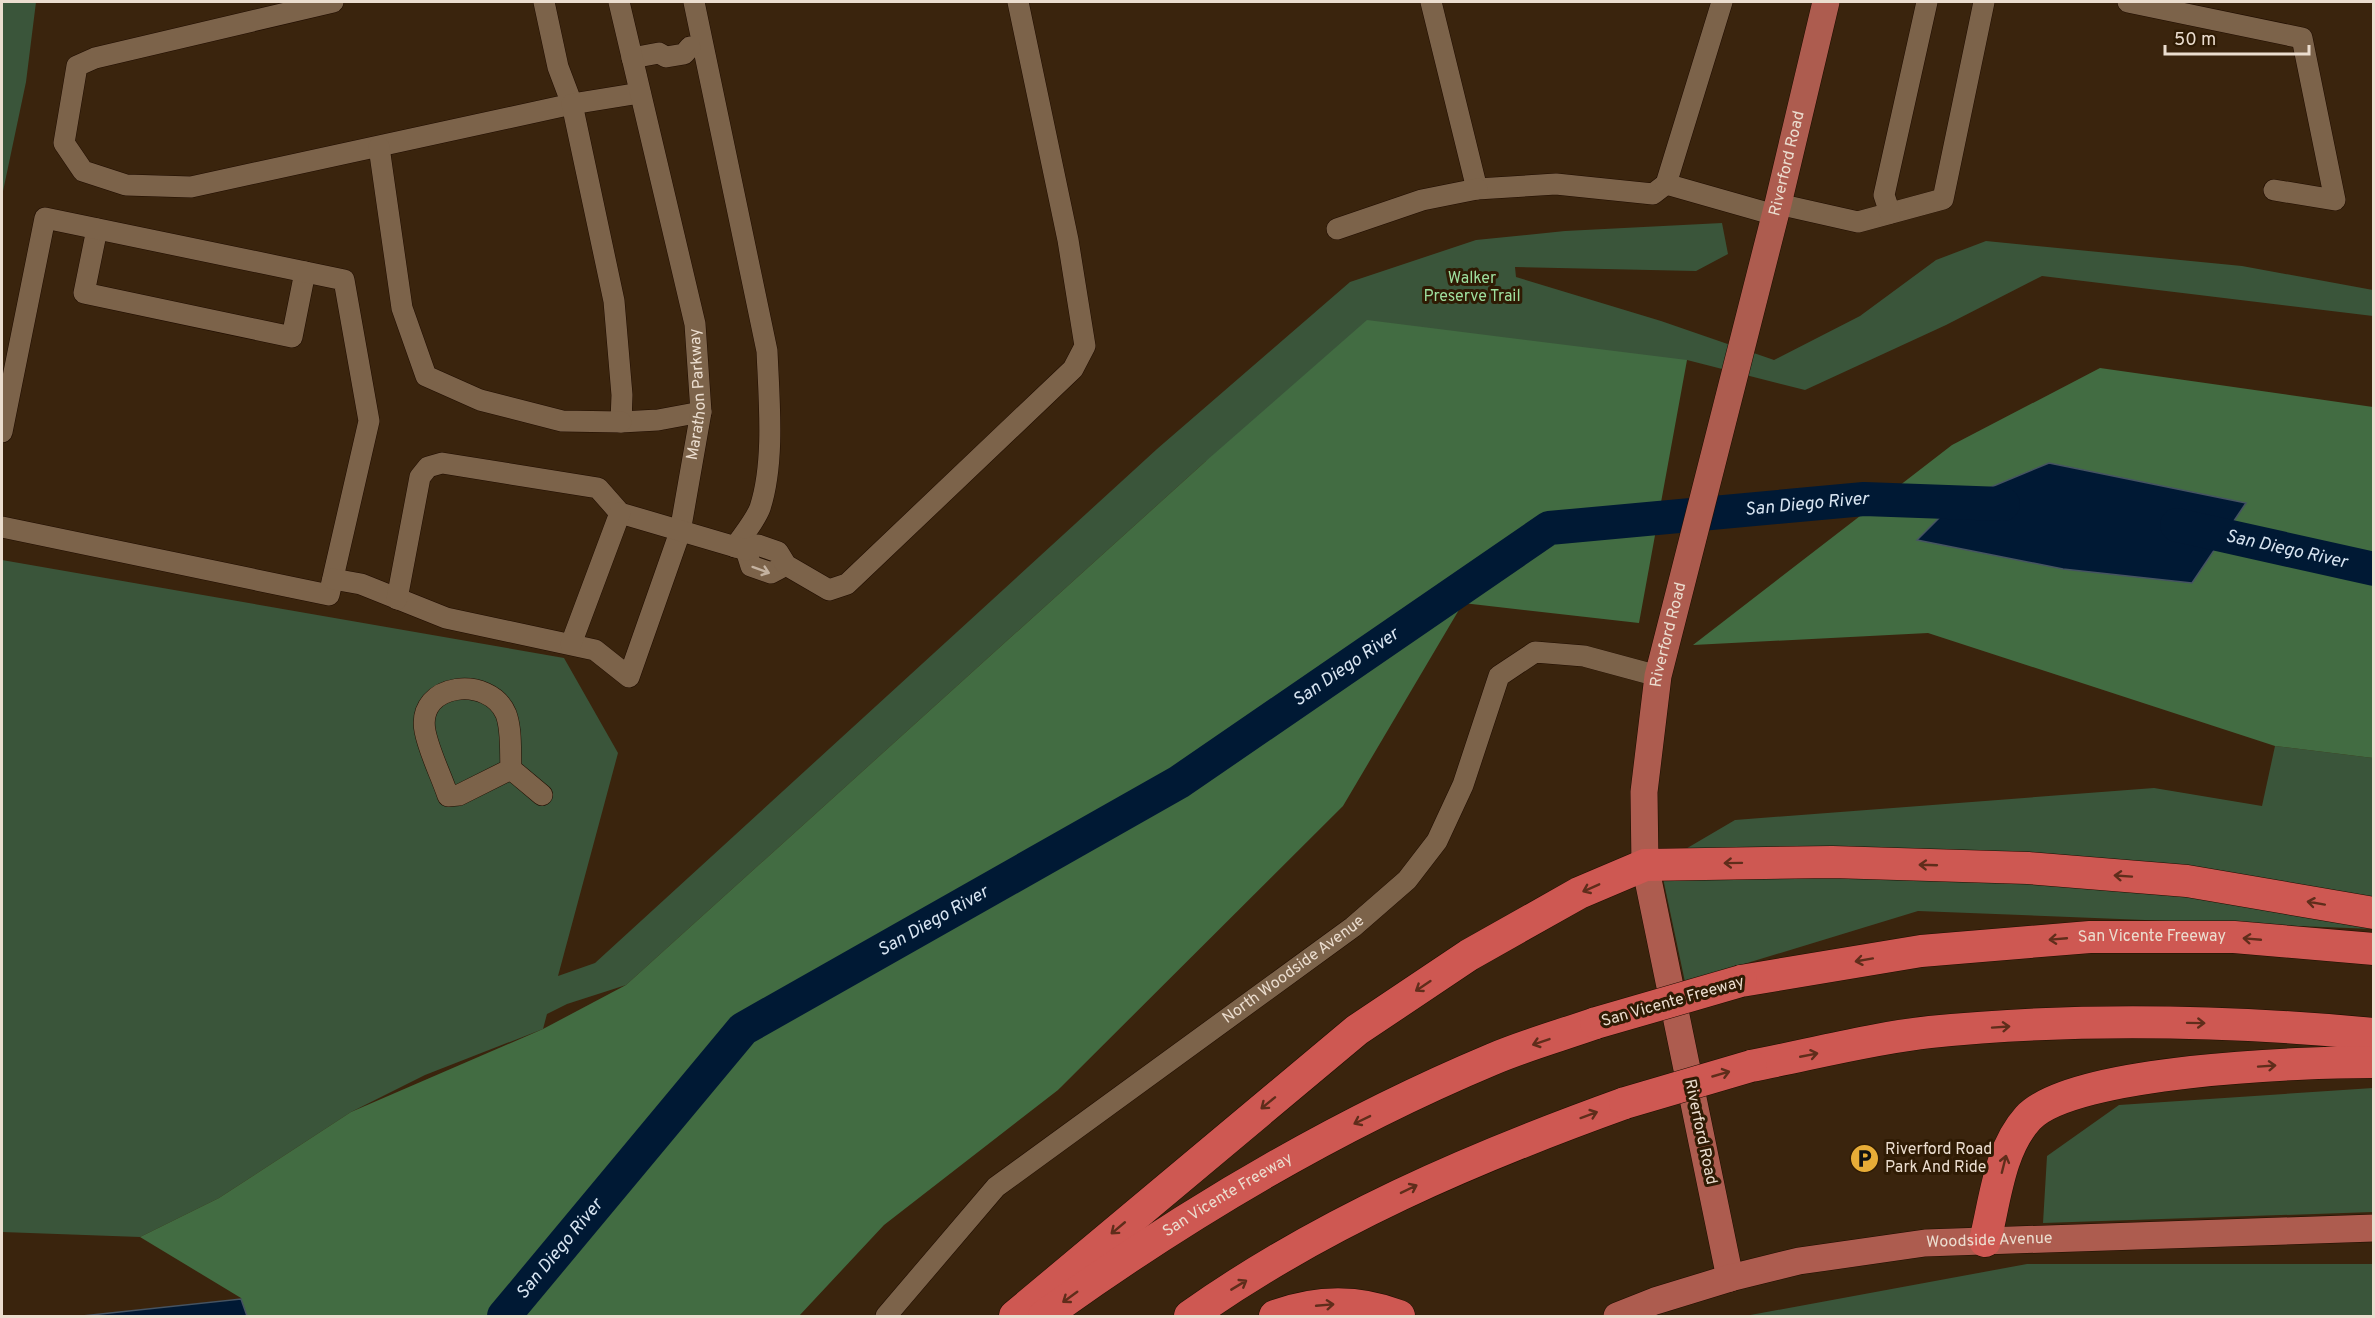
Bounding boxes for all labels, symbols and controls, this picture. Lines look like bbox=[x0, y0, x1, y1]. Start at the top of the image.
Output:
scale bar bbox=[2165, 18, 2309, 56]
text: 50 m bbox=[2174, 29, 2216, 52]
street label: Riverford Road bbox=[1765, 109, 1810, 218]
park label: Walker Preserve Trail bbox=[1423, 269, 1521, 307]
street label: Marathon Parkway bbox=[683, 328, 711, 462]
water label: San Diego River bbox=[1744, 487, 1871, 521]
water label: San Diego River bbox=[2223, 525, 2351, 575]
one-way arrow bbox=[751, 565, 770, 576]
street label: Riverford Road bbox=[1647, 580, 1691, 688]
water label: San Diego River bbox=[1288, 622, 1405, 712]
one-way arrow bbox=[1724, 858, 1744, 869]
one-way arrow bbox=[1919, 859, 1939, 871]
one-way arrow bbox=[2113, 870, 2133, 881]
water label: San Diego River bbox=[874, 880, 995, 962]
one-way arrow bbox=[1583, 883, 1601, 894]
one-way arrow bbox=[2306, 897, 2326, 908]
street label: North Woodside Avenue bbox=[1219, 911, 1369, 1029]
street label: San Vicente Freeway bbox=[2077, 927, 2226, 948]
one-way arrow bbox=[2243, 933, 2263, 944]
one-way arrow bbox=[2048, 934, 2068, 945]
one-way arrow bbox=[1855, 955, 1874, 966]
street label: San Vicente Freeway bbox=[1599, 972, 1747, 1032]
one-way arrow bbox=[1415, 980, 1432, 992]
one-way arrow bbox=[2186, 1017, 2206, 1029]
one-way arrow bbox=[1991, 1021, 2011, 1032]
one-way arrow bbox=[1532, 1038, 1551, 1049]
one-way arrow bbox=[1798, 1049, 1818, 1060]
one-way arrow bbox=[2256, 1060, 2276, 1071]
one-way arrow bbox=[1711, 1068, 1730, 1080]
street label: Riverford Road bbox=[1679, 1077, 1721, 1187]
one-way arrow bbox=[1260, 1097, 1276, 1110]
one-way arrow bbox=[1579, 1109, 1598, 1120]
one-way arrow bbox=[1354, 1114, 1372, 1126]
place label: Riverford Road Park And Ride bbox=[1885, 1140, 1992, 1178]
parking icon: Riverford Road Park And Ride bbox=[1848, 1143, 1880, 1175]
street label: San Vicente Freeway bbox=[1159, 1149, 1296, 1242]
one-way arrow bbox=[1999, 1155, 2011, 1174]
one-way arrow bbox=[1399, 1183, 1417, 1195]
water label: San Diego River bbox=[511, 1193, 609, 1304]
one-way arrow bbox=[1111, 1221, 1126, 1235]
street label: Woodside Avenue bbox=[1926, 1229, 2053, 1253]
one-way arrow bbox=[1230, 1278, 1247, 1290]
one-way arrow bbox=[1063, 1291, 1079, 1303]
one-way arrow bbox=[1315, 1299, 1335, 1310]

